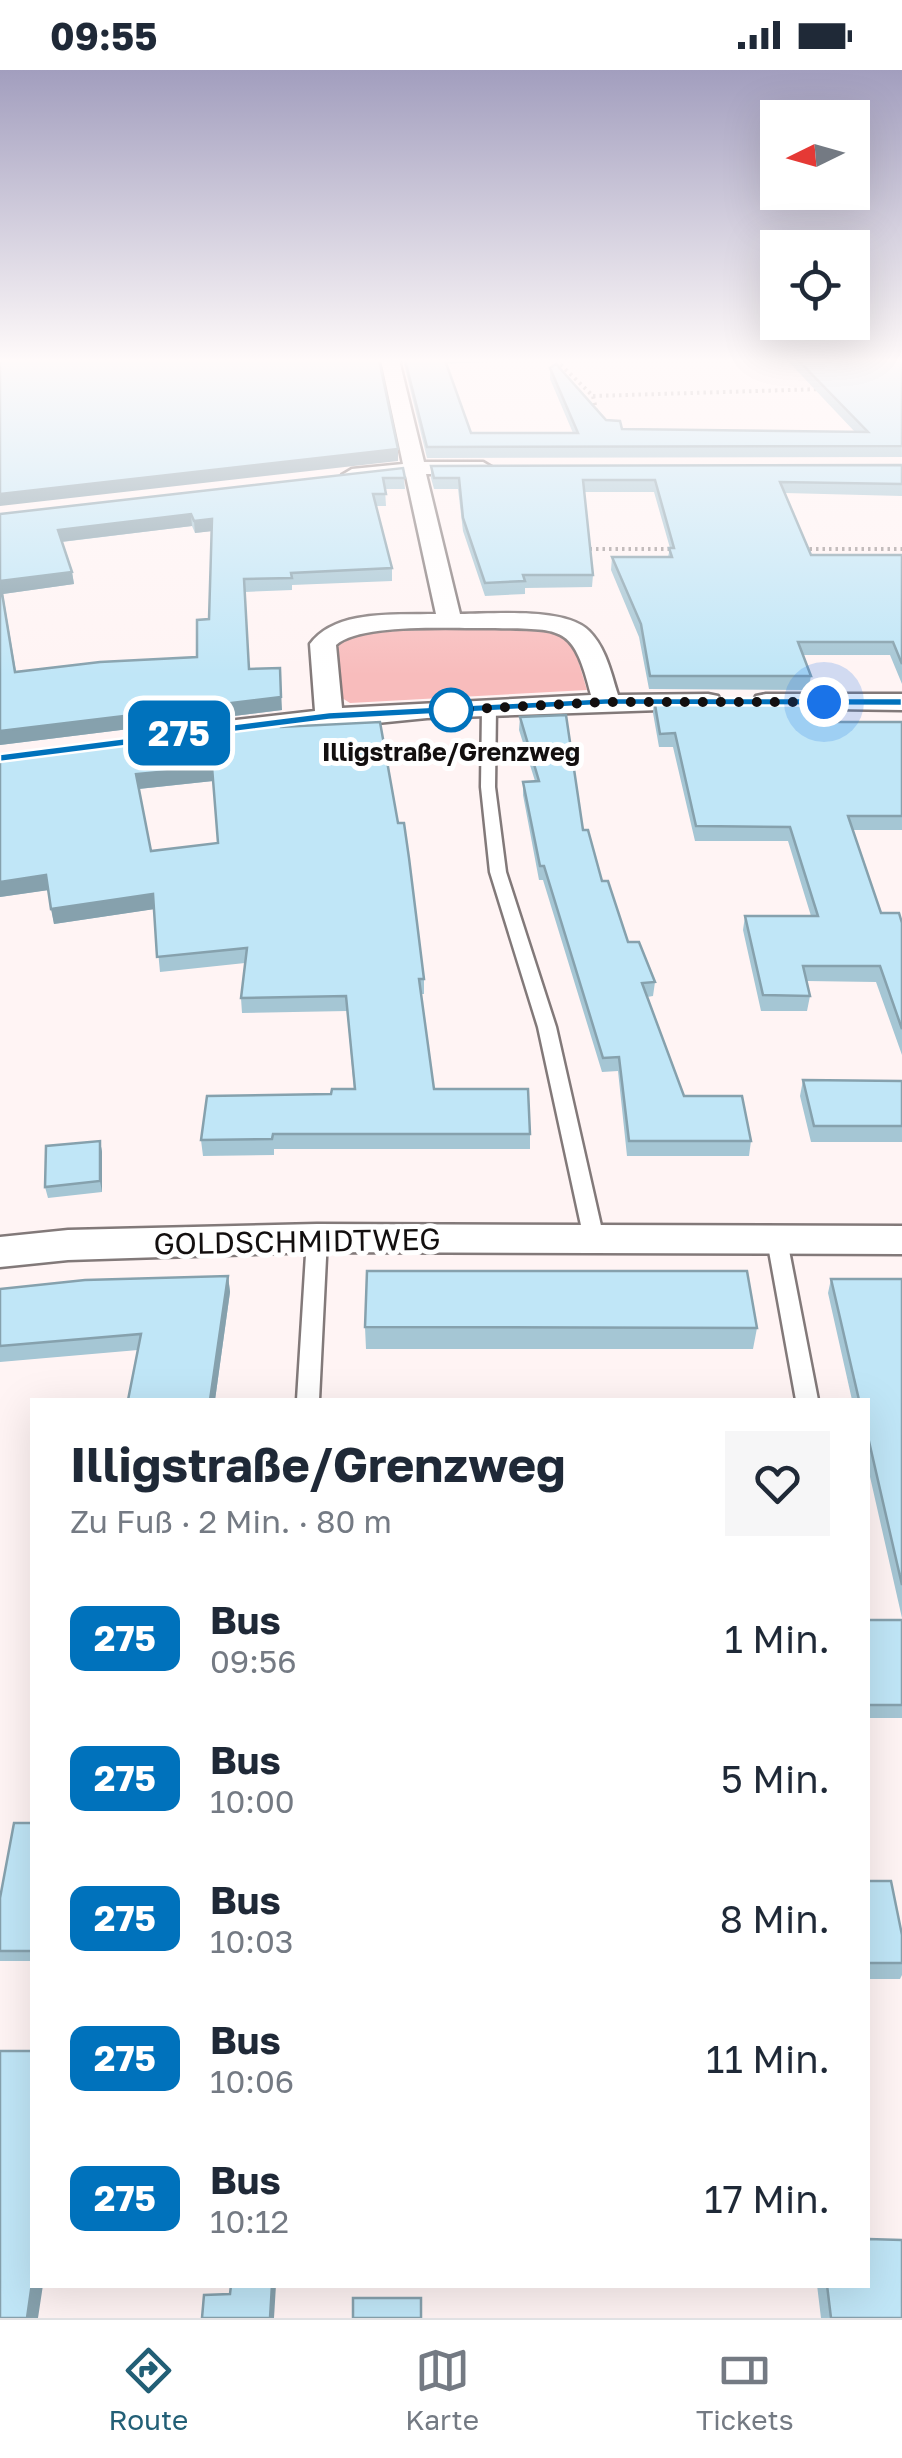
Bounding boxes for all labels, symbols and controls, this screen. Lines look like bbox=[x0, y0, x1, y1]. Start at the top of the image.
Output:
text: 09:55 bbox=[50, 13, 157, 58]
north arrow bbox=[760, 100, 870, 210]
map controls bbox=[760, 100, 870, 340]
button: locate bbox=[760, 230, 870, 340]
your location bbox=[799, 677, 849, 727]
marker: Illigstraße/Grenzweg bbox=[430, 689, 472, 731]
line badge: 275 bbox=[121, 700, 236, 766]
text: 275 bbox=[148, 712, 210, 754]
place label: Illigstraße/Grenzweg bbox=[322, 736, 580, 767]
street label: GOLDSCHMIDTWEG bbox=[153, 1220, 441, 1262]
button: heart bbox=[725, 1431, 830, 1536]
text: Illigstraße/Grenzweg bbox=[70, 1435, 566, 1493]
text: Zu Fuß · 2 Min. · 80 m bbox=[70, 1502, 392, 1540]
text: Bus bbox=[210, 1597, 281, 1642]
text: 1 Min. bbox=[724, 1616, 830, 1661]
text: 275 bbox=[94, 1617, 156, 1659]
text: 09:56 bbox=[210, 1642, 297, 1680]
text: Bus bbox=[210, 1737, 281, 1782]
text: 5 Min. bbox=[721, 1756, 830, 1801]
text: 275 bbox=[94, 1757, 156, 1799]
text: 10:00 bbox=[210, 1782, 295, 1820]
text: Bus bbox=[210, 1877, 281, 1922]
text: 8 Min. bbox=[720, 1896, 830, 1941]
text: 275 bbox=[94, 1897, 156, 1939]
text: 10:03 bbox=[210, 1922, 294, 1960]
text: Bus bbox=[210, 2017, 281, 2062]
text: 11 Min. bbox=[706, 2036, 830, 2081]
text: 275 bbox=[94, 2037, 156, 2079]
text: 10:06 bbox=[210, 2062, 294, 2100]
text: Bus bbox=[210, 2157, 281, 2202]
text: 17 Min. bbox=[704, 2176, 830, 2221]
text: 275 bbox=[94, 2177, 156, 2219]
text: 10:12 bbox=[210, 2202, 289, 2240]
tab: Route bbox=[108, 2343, 188, 2436]
tab: Karte bbox=[405, 2343, 479, 2436]
tab: Tickets bbox=[696, 2343, 794, 2436]

